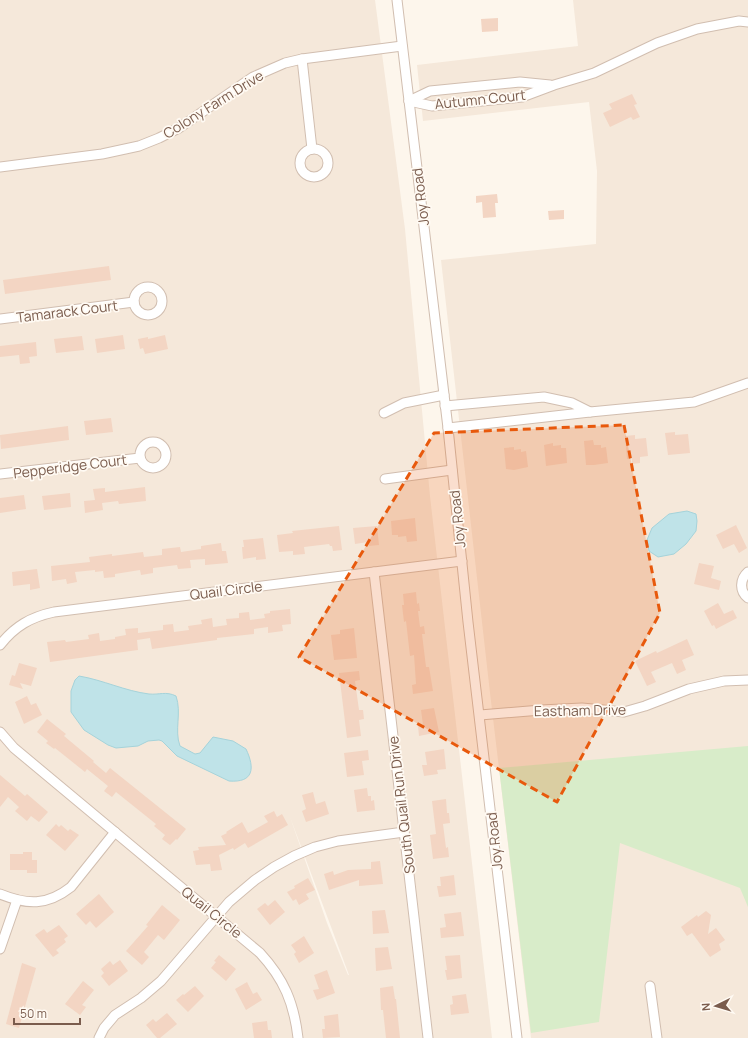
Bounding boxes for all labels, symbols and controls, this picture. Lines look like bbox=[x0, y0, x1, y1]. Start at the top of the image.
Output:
street label: Colony Farm Drive bbox=[159, 65, 267, 143]
street label: Autumn Court bbox=[434, 85, 527, 113]
street label: Joy Road bbox=[407, 167, 433, 227]
street label: Tamarack Court bbox=[15, 295, 119, 327]
street label: Pepperidge Court bbox=[12, 450, 128, 482]
street label: Joy Road bbox=[445, 489, 469, 549]
street label: Quail Circle bbox=[189, 576, 263, 604]
street label: Eastham Drive bbox=[534, 700, 626, 720]
street label: South Quail Run Drive bbox=[383, 735, 419, 875]
street label: Joy Road bbox=[482, 811, 506, 871]
street label: Quail Circle bbox=[178, 882, 246, 942]
north arrow bbox=[696, 986, 736, 1026]
scale bar bbox=[14, 1000, 80, 1026]
text: N bbox=[698, 1002, 713, 1012]
text: 50 m bbox=[20, 1005, 47, 1022]

